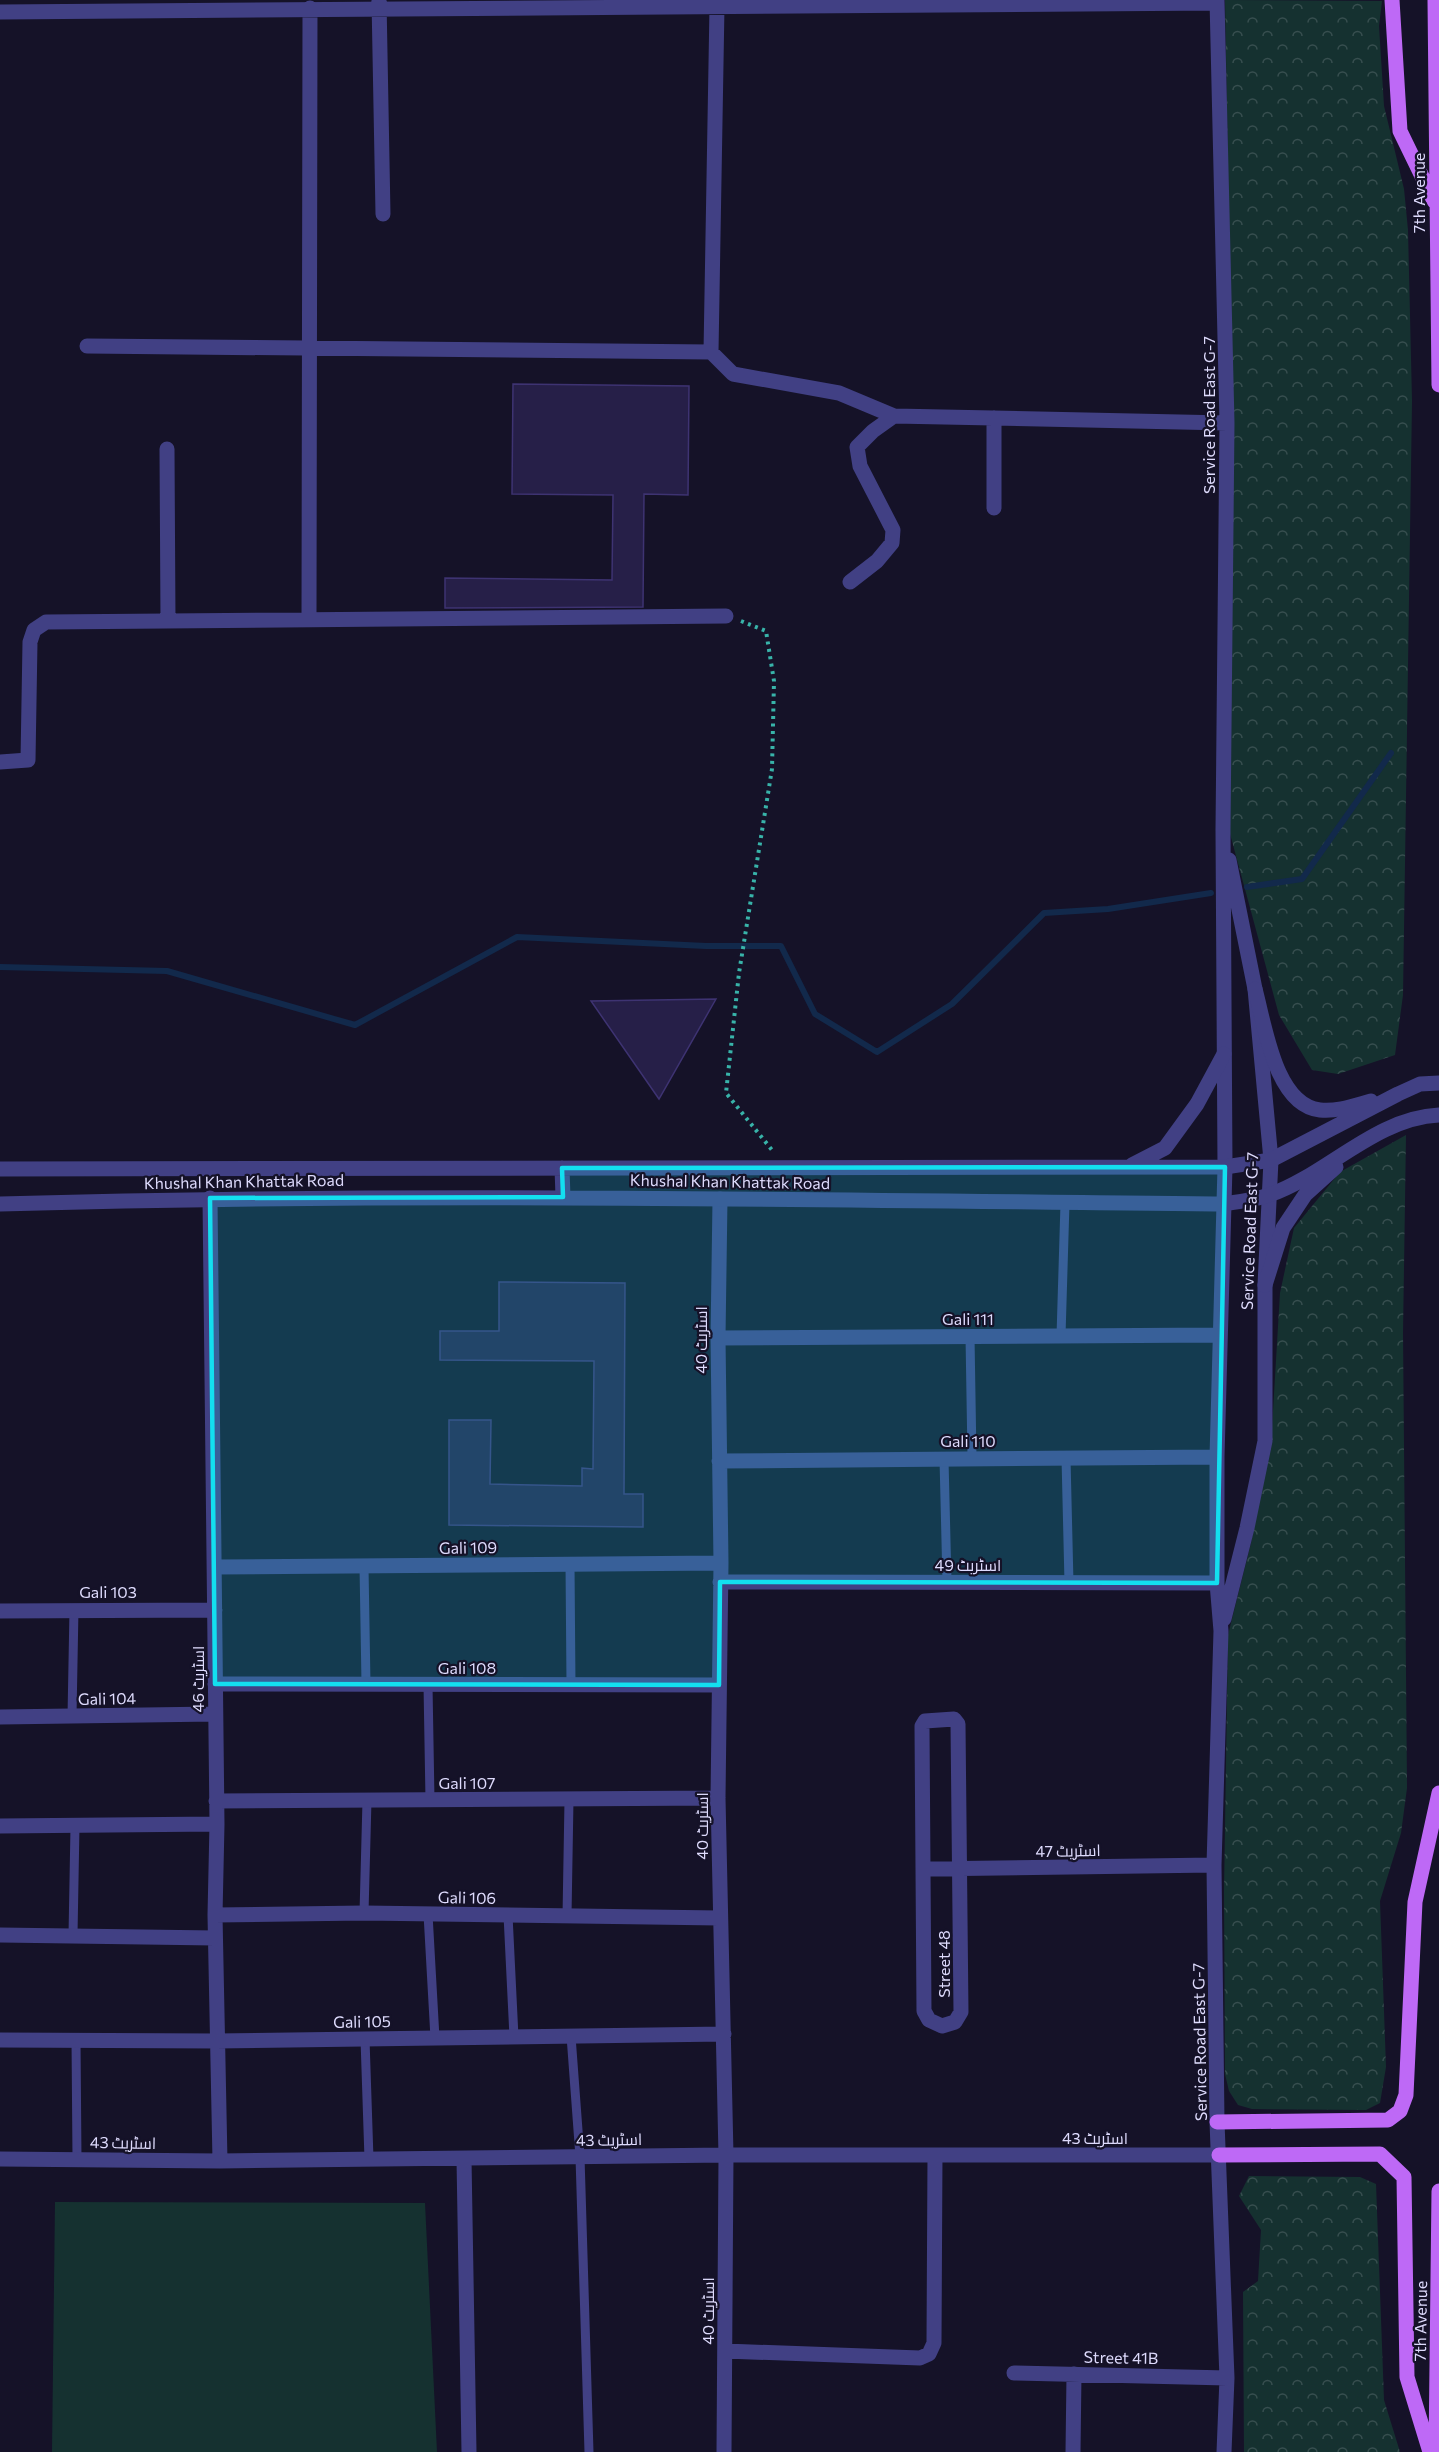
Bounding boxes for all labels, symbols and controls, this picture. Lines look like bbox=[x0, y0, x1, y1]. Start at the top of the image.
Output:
street label: 7th Avenue bbox=[1409, 153, 1428, 233]
street label: Service Road East G-7 bbox=[1199, 336, 1218, 494]
street label: Service Road East G-7 bbox=[1237, 1152, 1261, 1310]
street label: Khushal Khan Khattak Road bbox=[144, 1170, 344, 1192]
street label: Khushal Khan Khattak Road bbox=[630, 1170, 830, 1192]
street label: اسٹریٹ 40 bbox=[691, 1306, 711, 1374]
street label: Gali 111 bbox=[942, 1309, 994, 1328]
street label: Gali 110 bbox=[940, 1431, 996, 1450]
street label: Gali 109 bbox=[439, 1537, 497, 1557]
street label: اسٹریٹ 49 bbox=[935, 1555, 1001, 1575]
street label: Gali 103 bbox=[79, 1582, 137, 1601]
street label: اسٹریٹ 46 bbox=[188, 1646, 208, 1712]
street label: Gali 108 bbox=[438, 1658, 496, 1677]
street label: Gali 104 bbox=[78, 1688, 137, 1708]
street label: Gali 107 bbox=[439, 1773, 496, 1792]
street label: اسٹریٹ 40 bbox=[692, 1792, 712, 1860]
street label: اسٹریٹ 47 bbox=[1035, 1840, 1101, 1861]
street label: Gali 106 bbox=[438, 1887, 496, 1907]
street label: Street 48 bbox=[934, 1930, 953, 1998]
street label: Service Road East G-7 bbox=[1188, 1963, 1210, 2121]
street label: Gali 105 bbox=[333, 2011, 391, 2031]
street label: اسٹریٹ 43 bbox=[1062, 2128, 1128, 2148]
street label: اسٹریٹ 43 bbox=[576, 2129, 642, 2150]
street label: اسٹریٹ 43 bbox=[90, 2132, 156, 2153]
street label: اسٹریٹ 40 bbox=[698, 2277, 718, 2345]
street label: 7th Avenue bbox=[1410, 2281, 1430, 2361]
street label: Street 41B bbox=[1084, 2347, 1158, 2367]

